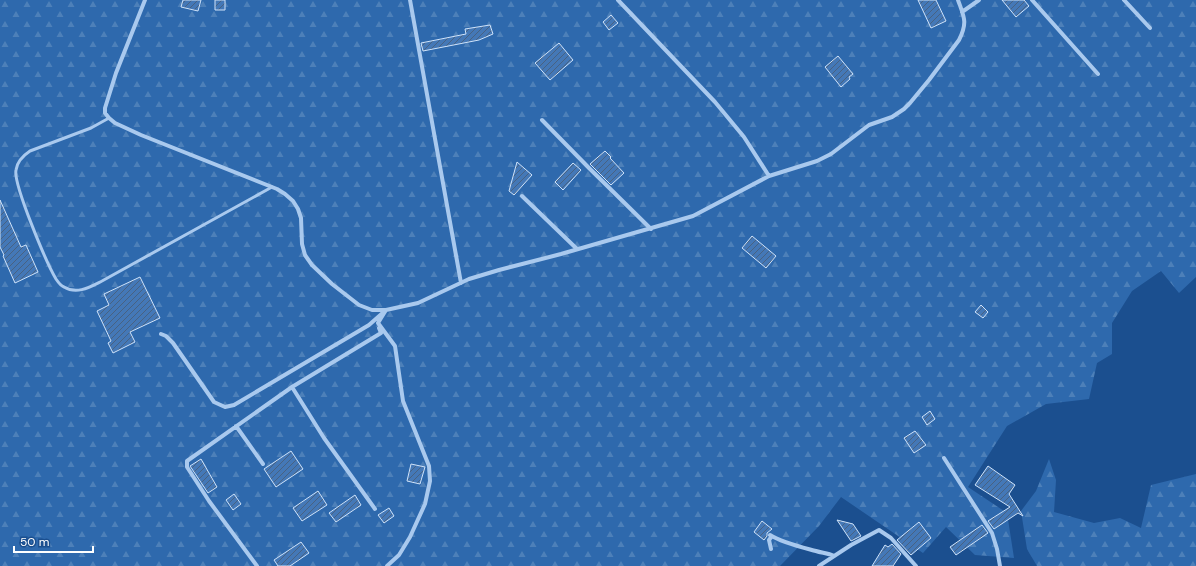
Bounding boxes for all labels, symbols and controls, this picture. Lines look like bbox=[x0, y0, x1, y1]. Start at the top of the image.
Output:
scale bar bbox=[14, 528, 93, 554]
text: 50 m bbox=[20, 534, 49, 550]

